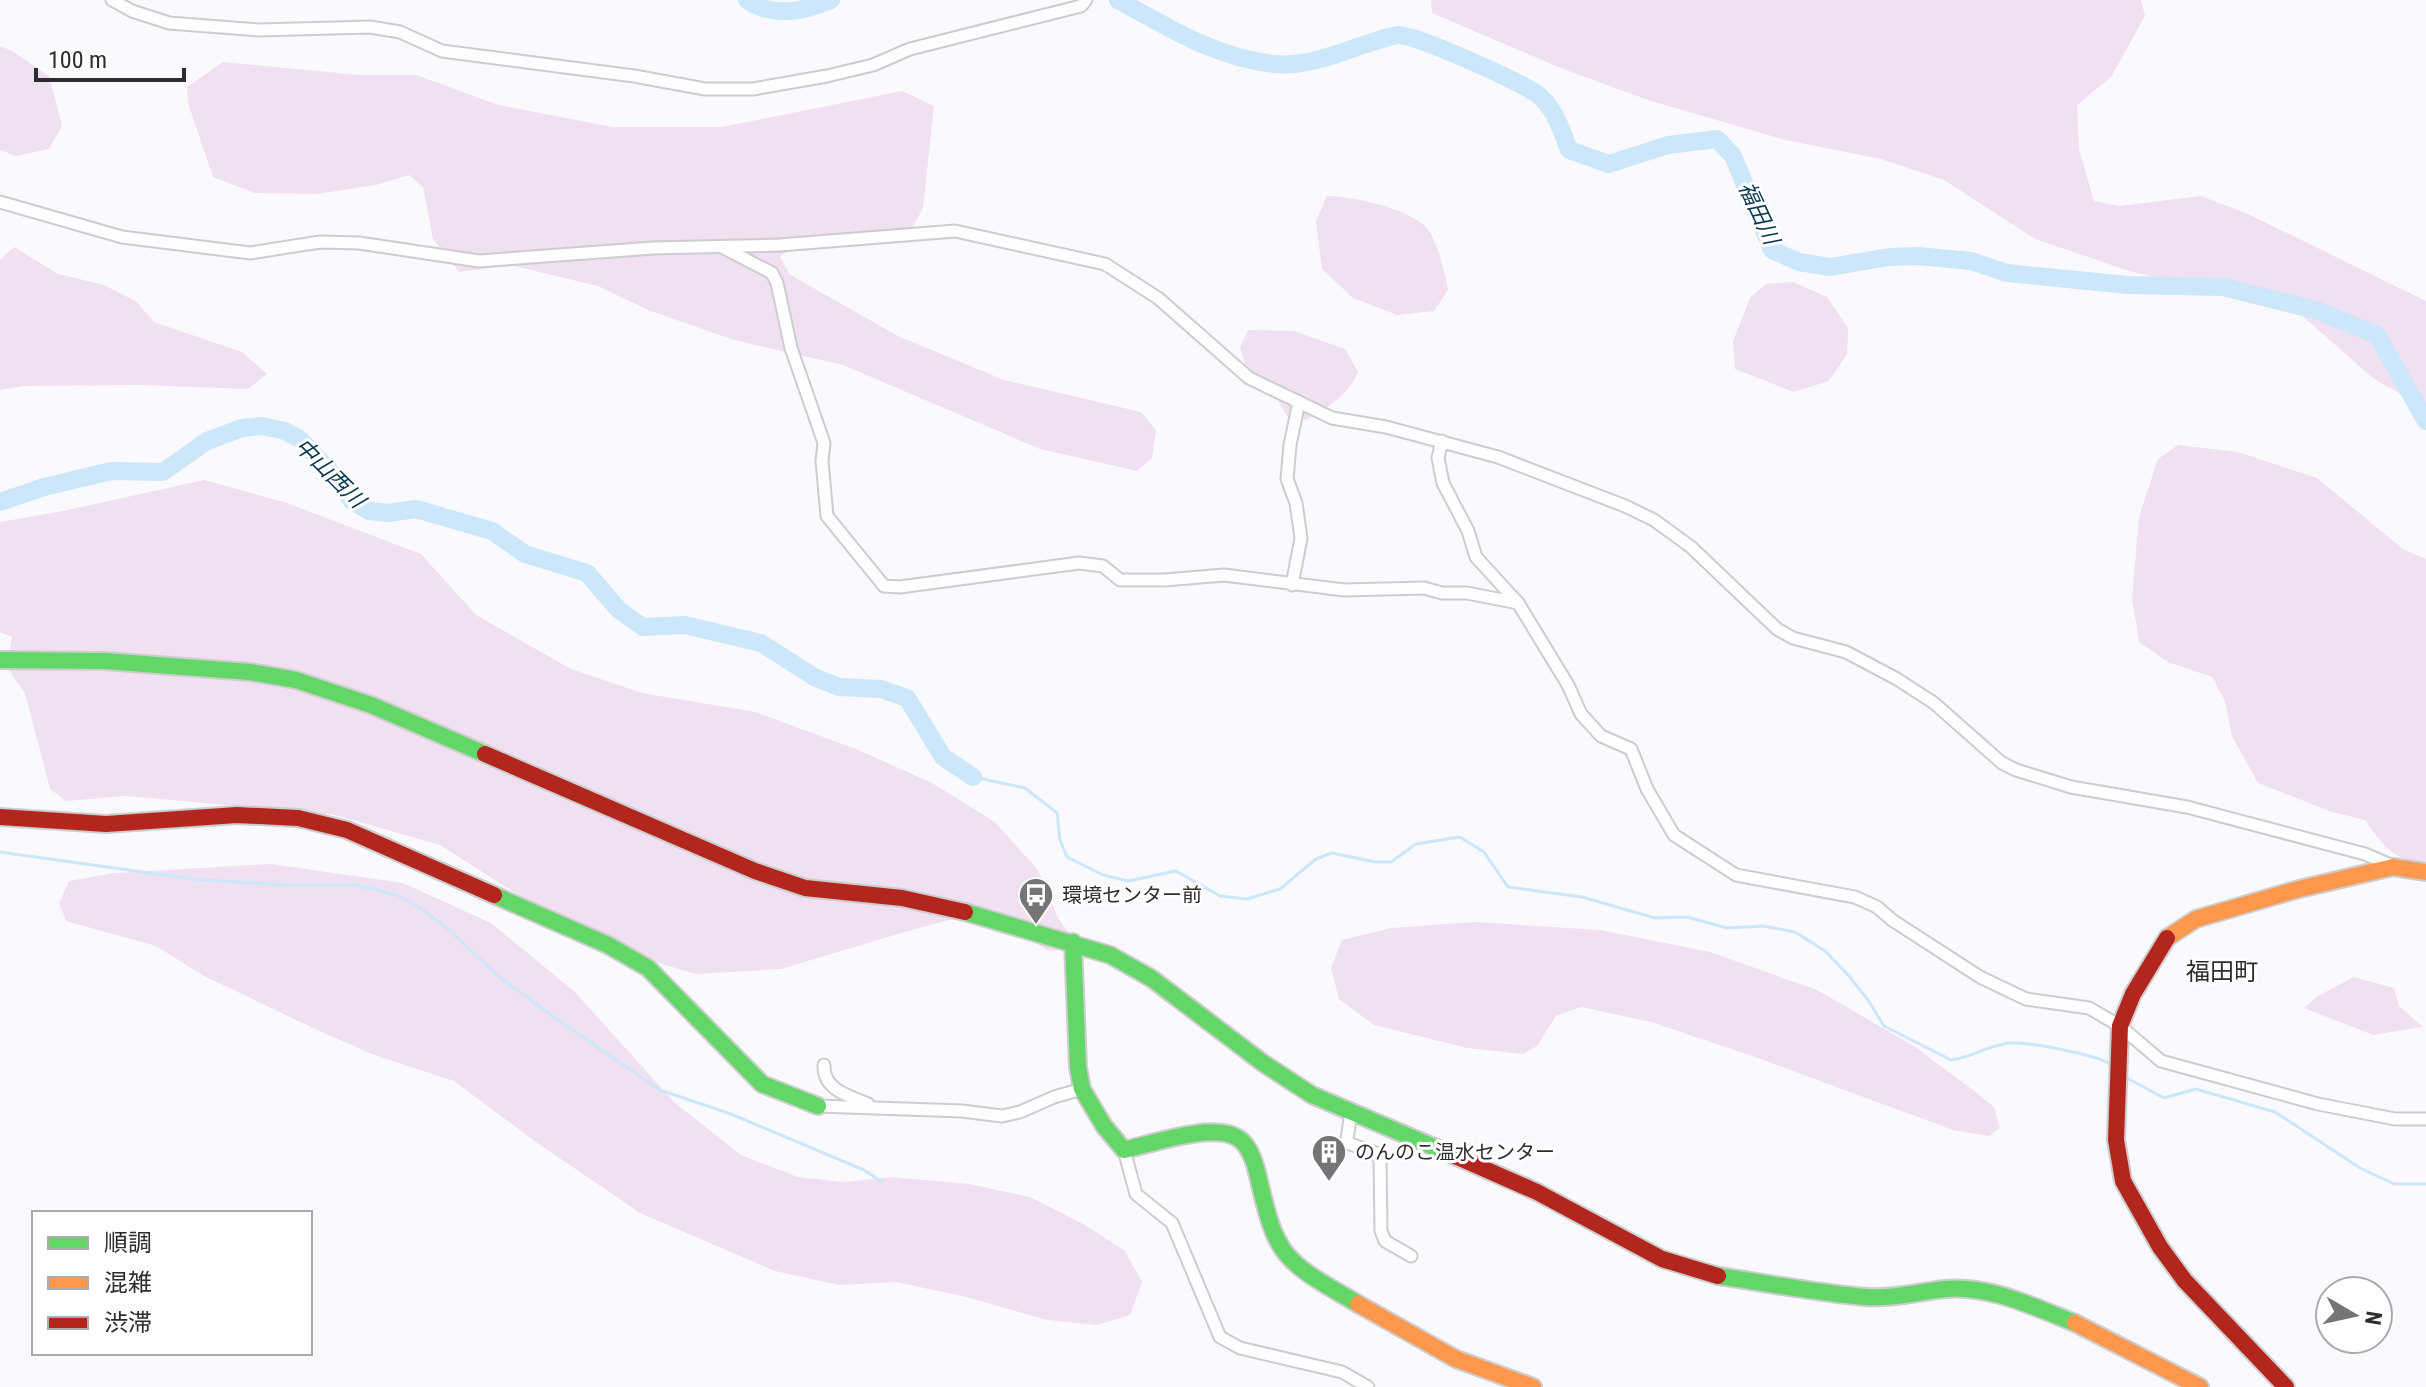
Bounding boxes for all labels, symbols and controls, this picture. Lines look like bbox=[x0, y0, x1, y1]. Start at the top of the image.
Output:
scale bar bbox=[36, 32, 184, 82]
text: 100 m bbox=[48, 46, 107, 74]
water label: 福田川 bbox=[1734, 178, 1785, 250]
water label: 中山西川 bbox=[290, 433, 371, 514]
bus stop icon: 環境センター前 bbox=[1017, 876, 1055, 926]
place label: 環境センター前 bbox=[1062, 883, 1202, 907]
district label: 福田町 bbox=[2186, 958, 2258, 986]
building icon: のんのこ温水センター bbox=[1310, 1133, 1348, 1183]
place label: のんのこ温水センター bbox=[1355, 1140, 1555, 1164]
legend bbox=[32, 1211, 312, 1355]
text: 順調 bbox=[104, 1229, 152, 1257]
text: 混雑 bbox=[104, 1269, 152, 1297]
north arrow bbox=[2314, 1275, 2394, 1355]
text: 渋滞 bbox=[104, 1309, 152, 1337]
text: N bbox=[2360, 1309, 2387, 1327]

